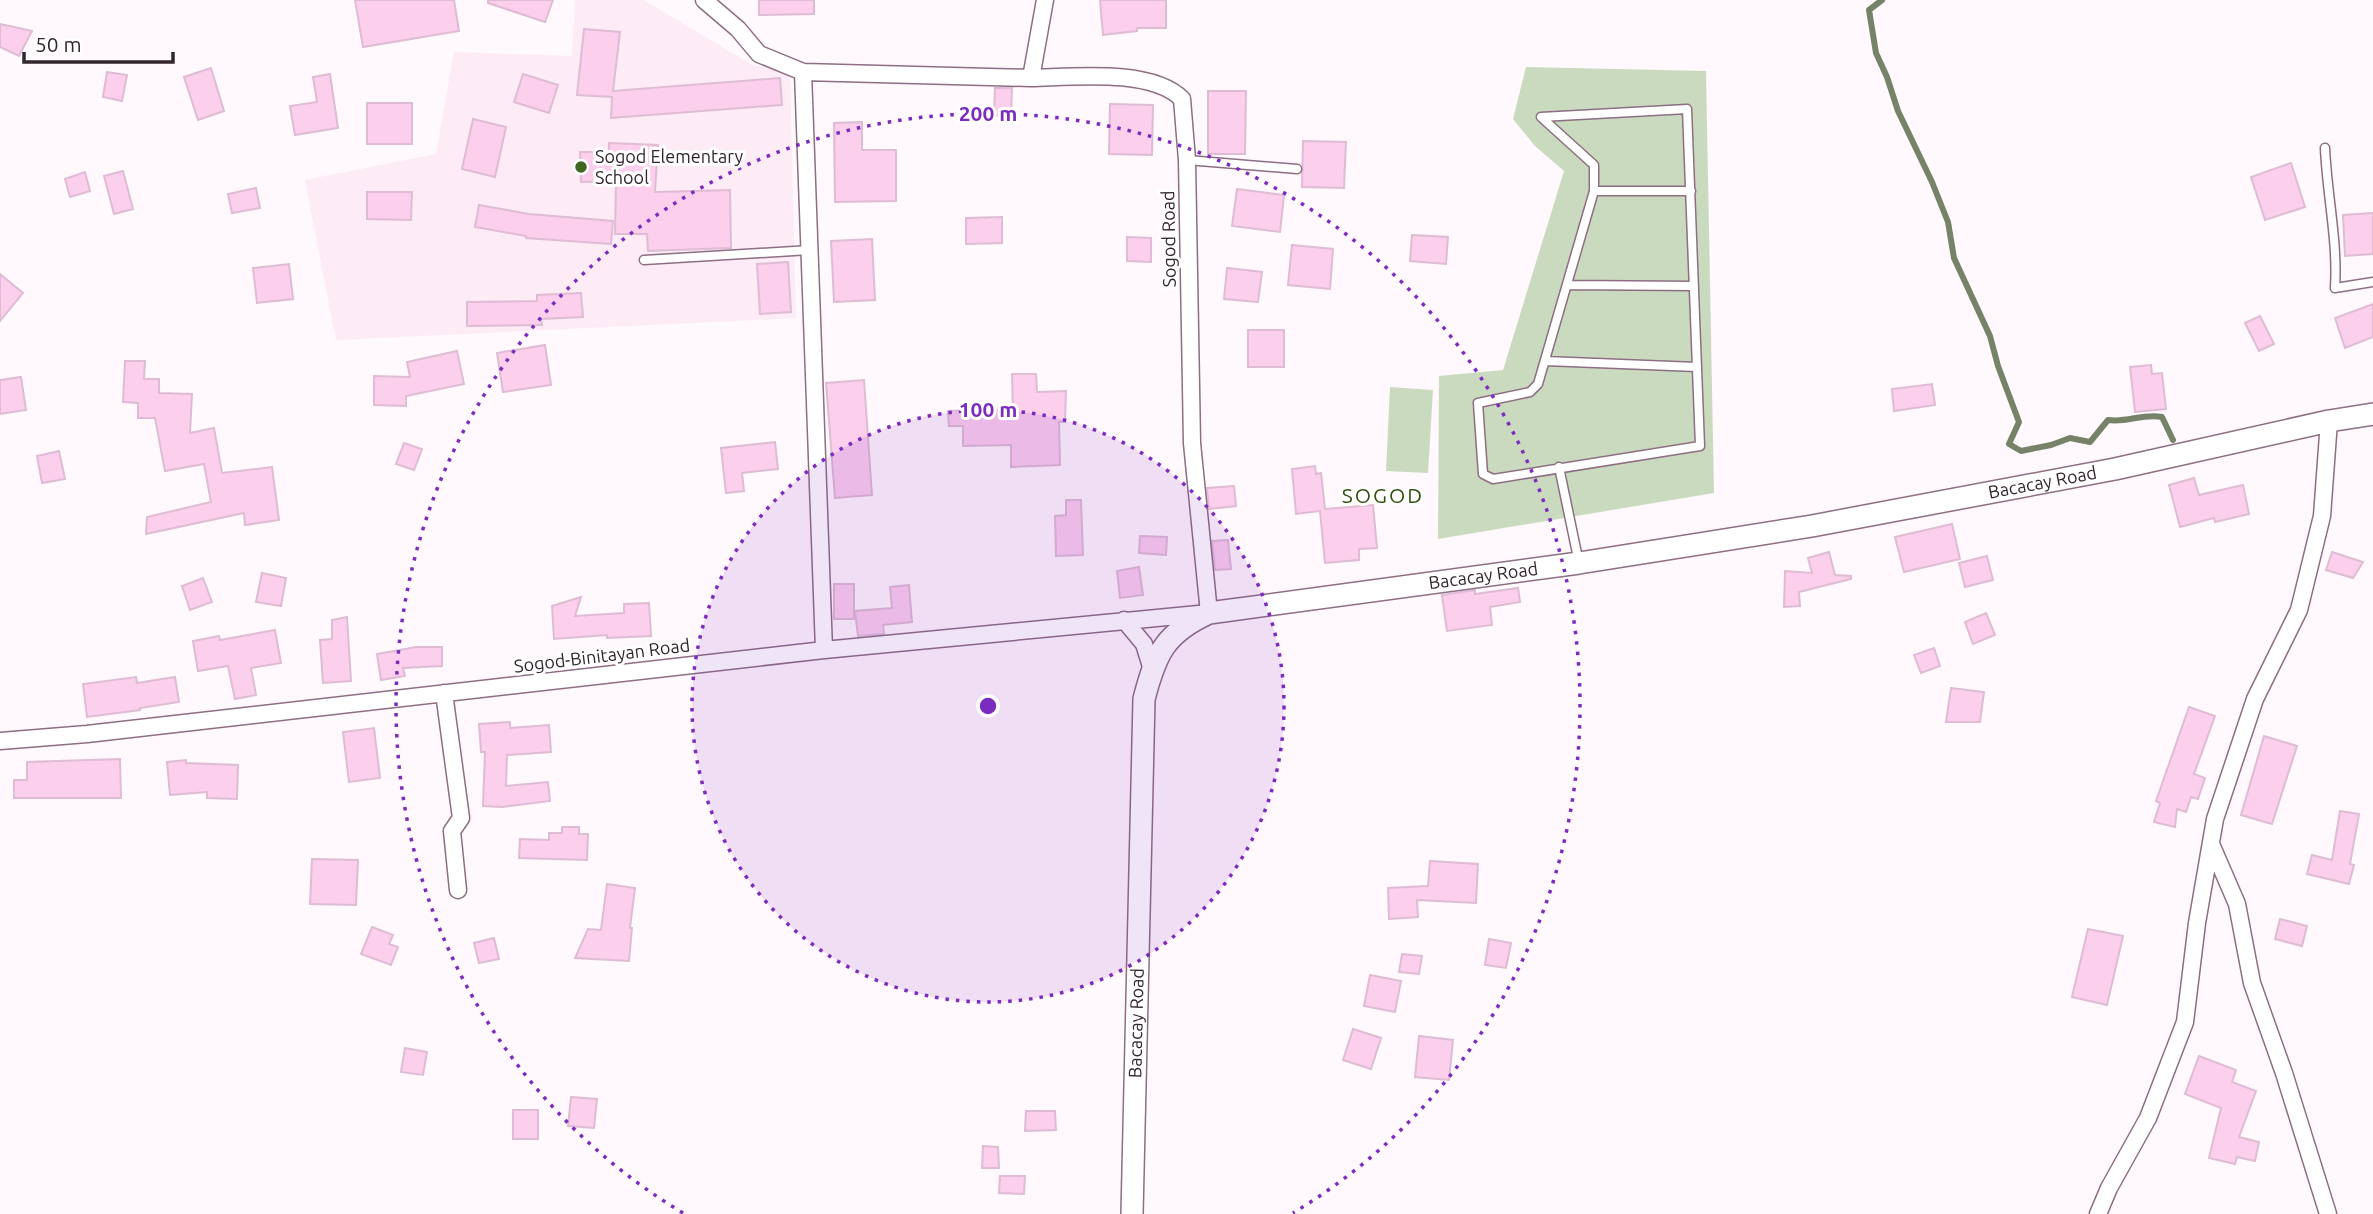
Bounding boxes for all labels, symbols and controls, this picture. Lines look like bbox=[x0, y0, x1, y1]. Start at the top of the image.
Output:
scale bar bbox=[24, 21, 173, 65]
text: 50 m bbox=[35, 32, 82, 56]
text: 200 m bbox=[959, 101, 1017, 125]
place label: Sogod Elementary School bbox=[595, 146, 743, 187]
marker: Sogod Elementary School bbox=[573, 159, 589, 175]
street label: Sogod Road bbox=[1157, 190, 1179, 288]
text: 100 m bbox=[959, 397, 1017, 421]
street label: Bacacay Road bbox=[1986, 462, 2098, 502]
district label: SOGOD bbox=[1342, 483, 1424, 507]
street label: Bacacay Road bbox=[1427, 558, 1539, 592]
street label: Sogod-Binitayan Road bbox=[513, 634, 691, 676]
centre of rings bbox=[976, 694, 1000, 718]
street label: Bacacay Road bbox=[1124, 968, 1147, 1078]

